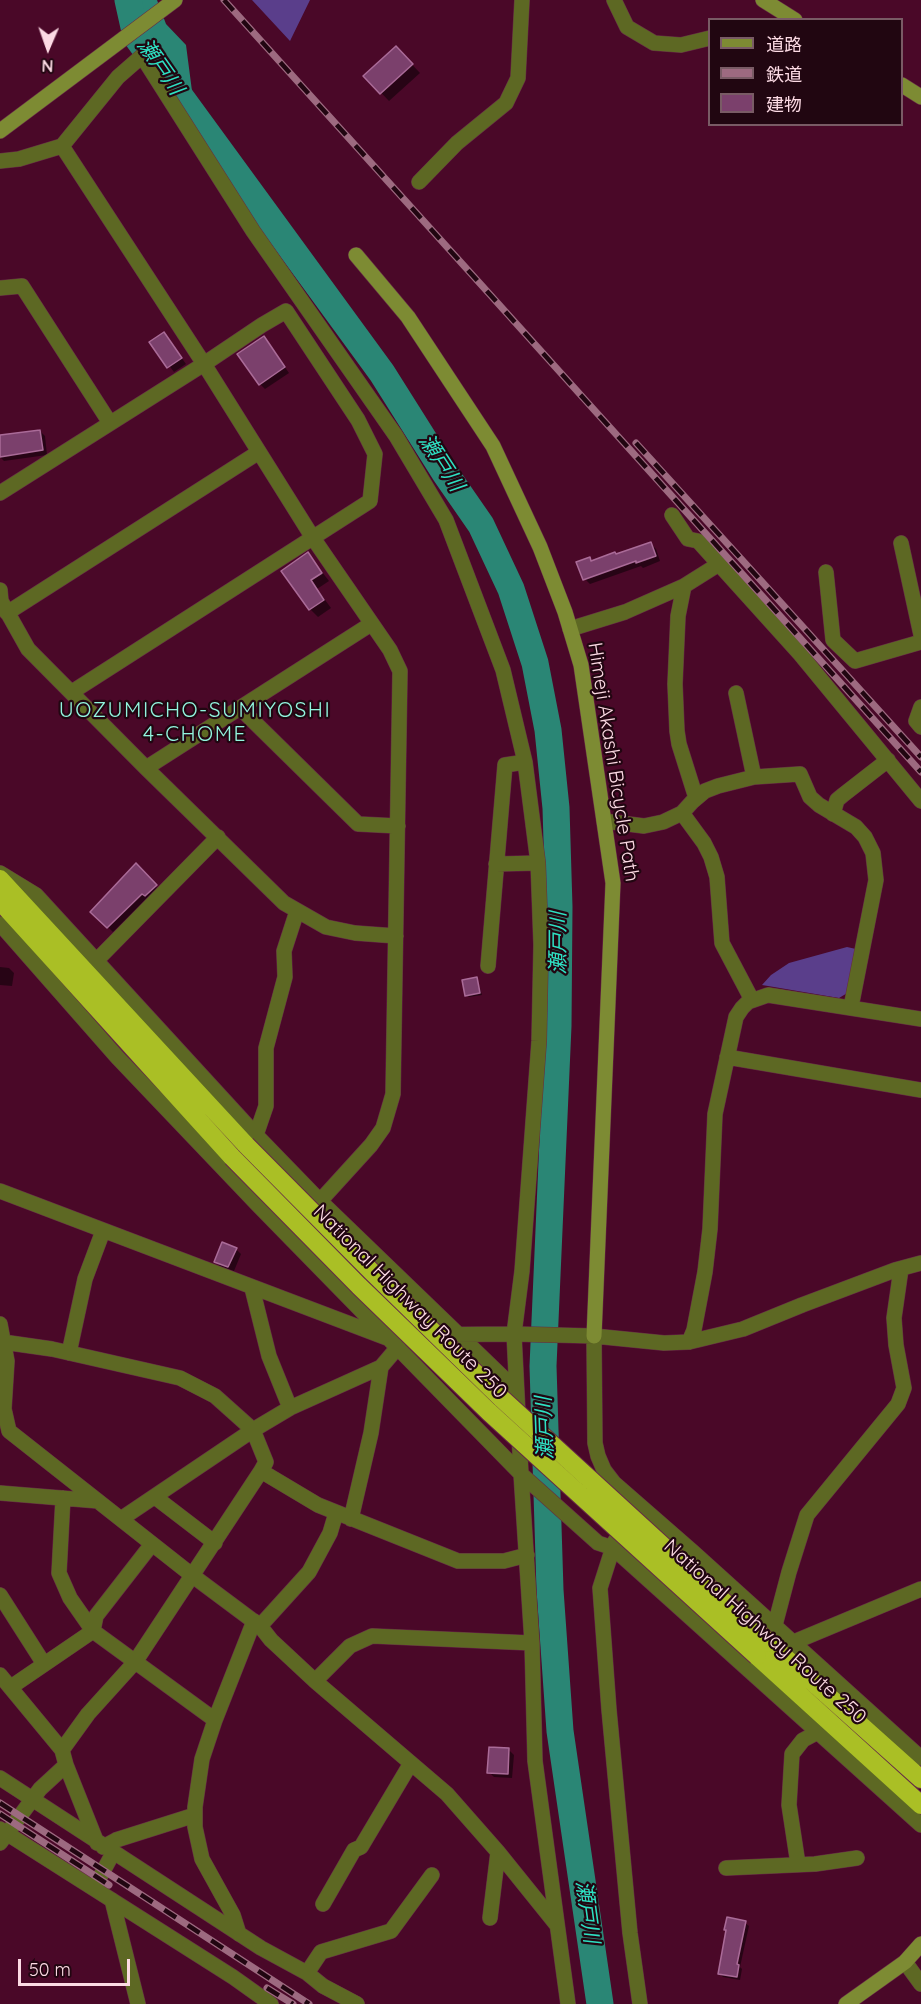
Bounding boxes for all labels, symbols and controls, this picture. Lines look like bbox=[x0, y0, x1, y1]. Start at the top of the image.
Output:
north arrow bbox=[18, 18, 78, 78]
legend bbox=[708, 18, 903, 126]
text: 道路 bbox=[766, 33, 802, 56]
water label: 瀬戸川 bbox=[132, 34, 188, 100]
text: N bbox=[41, 56, 54, 76]
text: 鉄道 bbox=[766, 63, 802, 86]
text: 建物 bbox=[766, 93, 802, 116]
water label: 瀬戸川 bbox=[413, 430, 469, 496]
street label: Himeji Akashi Bicycle Path bbox=[582, 641, 644, 883]
district label: UOZUMICHO-SUMIYOSHI 4-CHOME bbox=[59, 698, 331, 748]
water label: 瀬戸川 bbox=[546, 912, 572, 974]
street label: National Highway Route 250 bbox=[308, 1200, 512, 1404]
water label: 瀬戸川 bbox=[531, 1396, 559, 1460]
street label: National Highway Route 250 bbox=[659, 1535, 871, 1729]
water label: 瀬戸川 bbox=[570, 1879, 604, 1945]
scale bar bbox=[21, 1947, 134, 1985]
text: 50 m bbox=[29, 1958, 71, 1981]

